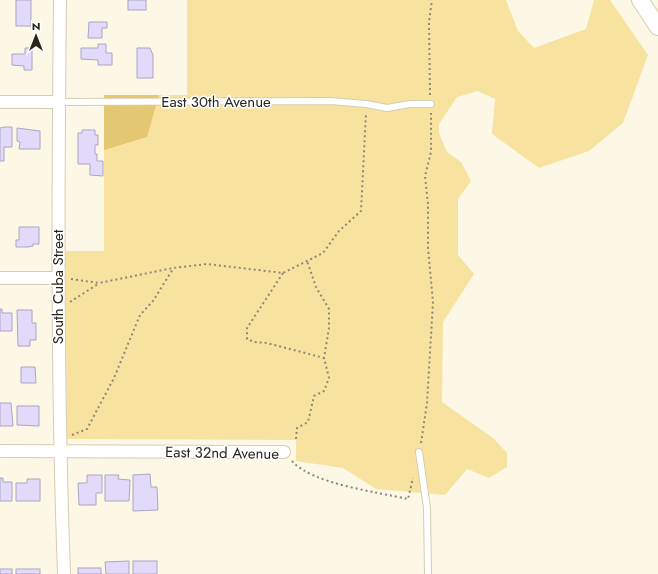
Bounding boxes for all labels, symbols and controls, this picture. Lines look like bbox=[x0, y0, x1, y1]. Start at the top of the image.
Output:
north arrow bbox=[16, 16, 56, 56]
text: N bbox=[32, 18, 40, 34]
street label: East 30th Avenue bbox=[161, 91, 271, 113]
street label: South Cuba Street bbox=[47, 229, 69, 344]
street label: East 32nd Avenue bbox=[165, 441, 279, 465]

